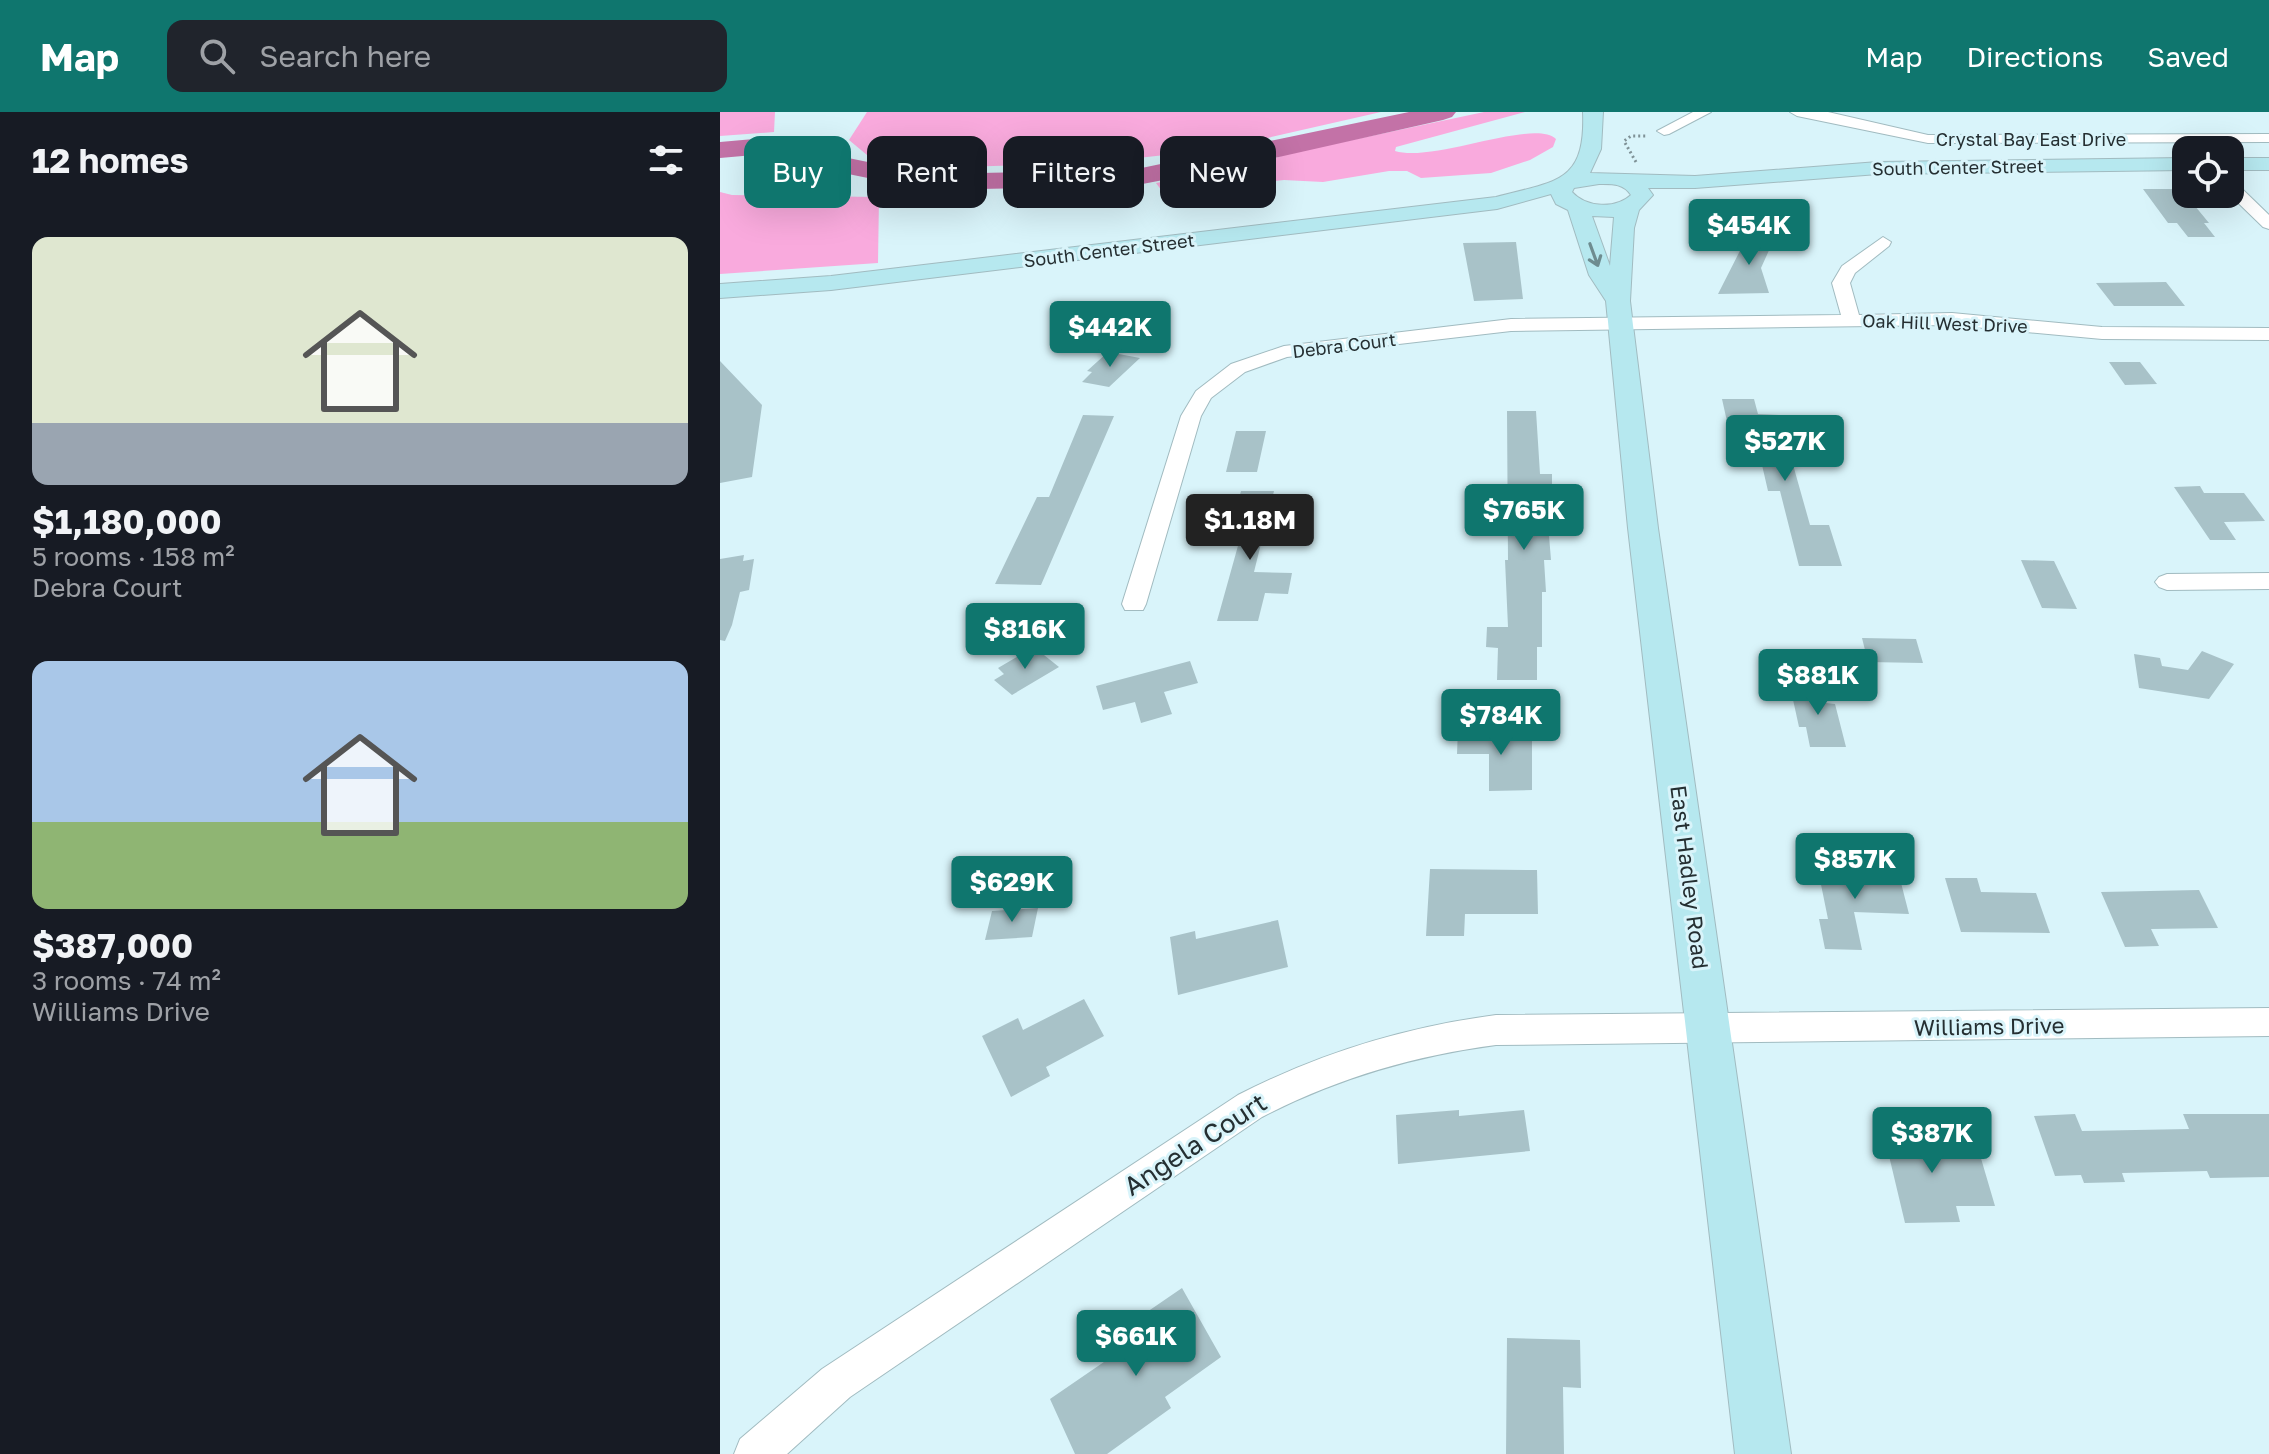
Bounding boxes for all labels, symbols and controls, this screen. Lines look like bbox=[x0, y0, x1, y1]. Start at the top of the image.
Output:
search box bbox=[167, 20, 727, 92]
text: Map bbox=[40, 34, 119, 79]
icon: search bbox=[195, 34, 239, 78]
text: Search here bbox=[259, 38, 431, 74]
text: Map bbox=[1865, 40, 1922, 73]
text: Directions bbox=[1966, 40, 2103, 73]
text: Saved bbox=[2147, 40, 2229, 73]
street label: Crystal Bay East Drive bbox=[1936, 128, 2126, 150]
chip: Buy bbox=[744, 136, 851, 208]
chip: Rent bbox=[867, 136, 987, 208]
chip: Filters bbox=[1003, 136, 1144, 208]
chip: New bbox=[1160, 136, 1276, 208]
map controls bbox=[2172, 136, 2244, 208]
button: locate bbox=[2172, 136, 2244, 208]
icon: filters bbox=[644, 138, 688, 182]
text: 12 homes bbox=[32, 140, 189, 180]
street label: South Center Street bbox=[1872, 155, 2044, 179]
pin: $454K bbox=[1693, 199, 1805, 267]
text: $454K bbox=[1707, 209, 1791, 240]
street label: South Center Street bbox=[1022, 229, 1196, 271]
one-way arrow bbox=[1588, 242, 1603, 267]
icon: home bbox=[288, 289, 432, 433]
pin: $442K bbox=[1054, 301, 1166, 369]
street label: Oak Hill West Drive bbox=[1862, 309, 2028, 337]
text: $442K bbox=[1068, 311, 1152, 342]
street label: Debra Court bbox=[1291, 328, 1397, 362]
pin: $527K bbox=[1729, 415, 1841, 483]
text: $527K bbox=[1744, 425, 1826, 456]
pin: $765K bbox=[1468, 484, 1580, 552]
pin: $1.18M bbox=[1185, 494, 1315, 562]
text: $765K bbox=[1483, 494, 1565, 525]
text: $1,180,000 bbox=[32, 501, 222, 541]
text: $1.18M bbox=[1204, 504, 1296, 535]
text: 5 rooms · 158 m² bbox=[32, 541, 235, 572]
text: Debra Court bbox=[32, 572, 182, 603]
pin: $816K bbox=[969, 603, 1081, 671]
text: $816K bbox=[984, 613, 1066, 644]
pin: $881K bbox=[1762, 649, 1874, 717]
text: $881K bbox=[1777, 659, 1859, 690]
pin: $784K bbox=[1445, 689, 1557, 757]
text: $784K bbox=[1459, 699, 1543, 730]
icon: home bbox=[288, 713, 432, 857]
street label: East Hadley Road bbox=[1665, 783, 1715, 971]
pin: $857K bbox=[1799, 833, 1911, 901]
text: $857K bbox=[1814, 843, 1896, 874]
pin: $629K bbox=[956, 856, 1068, 924]
text: $629K bbox=[969, 866, 1055, 897]
text: $387,000 bbox=[32, 925, 193, 965]
text: 3 rooms · 74 m² bbox=[32, 965, 221, 996]
text: Williams Drive bbox=[32, 996, 210, 1027]
street label: Williams Drive bbox=[1913, 1011, 2065, 1041]
street label: Angela Court bbox=[1118, 1086, 1272, 1202]
pin: $387K bbox=[1876, 1107, 1988, 1175]
text: $387K bbox=[1891, 1117, 1973, 1148]
pin: $661K bbox=[1080, 1310, 1192, 1378]
text: $661K bbox=[1095, 1320, 1177, 1351]

